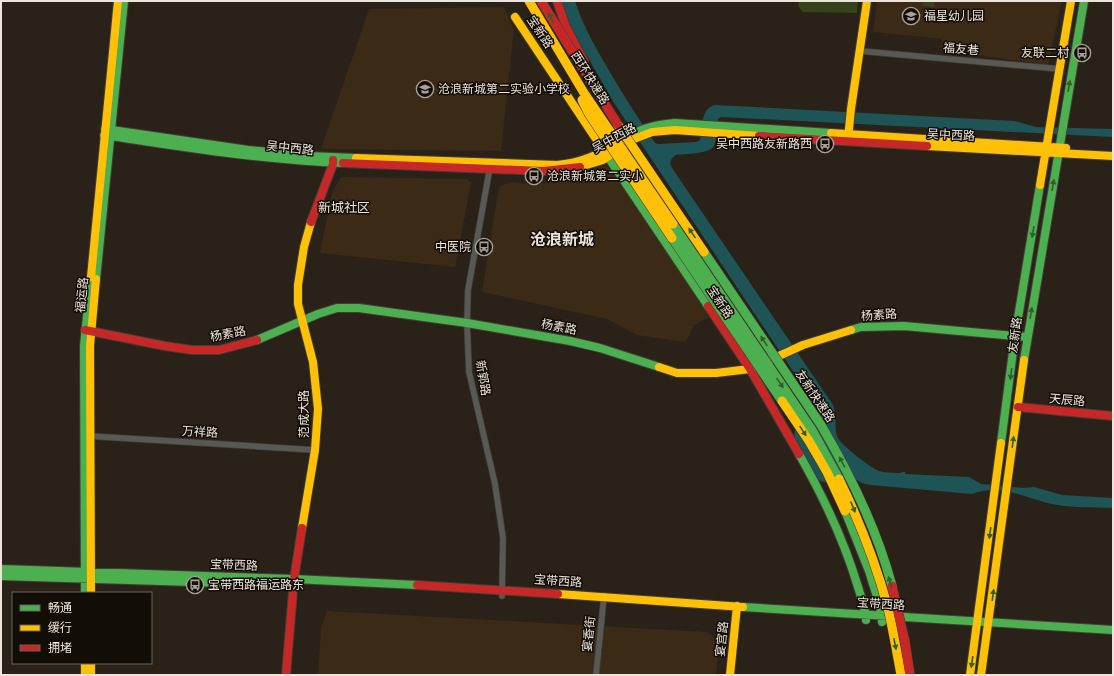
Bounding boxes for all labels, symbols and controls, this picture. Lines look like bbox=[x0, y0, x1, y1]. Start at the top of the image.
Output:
school or university icon: 福星幼儿园 bbox=[901, 6, 921, 26]
place label: 福星幼儿园 bbox=[924, 9, 984, 22]
one-way arrow bbox=[548, 12, 555, 24]
street label: 宝新路 bbox=[525, 13, 556, 50]
street label: 福友巷 bbox=[943, 40, 980, 57]
bus stop icon: 友联二村 bbox=[1072, 43, 1092, 63]
place label: 友联二村 bbox=[1021, 46, 1070, 59]
street label: 西环快速路 bbox=[569, 49, 612, 107]
school or university icon: 沧浪新城第二实验小学校 bbox=[415, 79, 435, 99]
one-way arrow bbox=[1067, 80, 1073, 92]
place label: 沧浪新城第二实验小学校 bbox=[438, 82, 570, 95]
street label: 吴中西路 bbox=[590, 120, 638, 155]
street label: 吴中西路 bbox=[927, 127, 975, 142]
bus stop icon: 吴中西路友新路西 bbox=[815, 134, 835, 154]
place label: 吴中西路友新路西 bbox=[716, 137, 812, 150]
street label: 吴中西路 bbox=[265, 139, 315, 156]
bus stop icon: 沧浪新城第二实小 bbox=[524, 166, 544, 186]
place label: 沧浪新城第二实小 bbox=[547, 169, 643, 182]
one-way arrow bbox=[1050, 179, 1056, 191]
district label: 新城社区 bbox=[318, 201, 370, 215]
one-way arrow bbox=[1030, 226, 1036, 238]
one-way arrow bbox=[688, 228, 696, 238]
district label: 沧浪新城 bbox=[530, 230, 594, 248]
bus stop icon: 中医院 bbox=[474, 237, 494, 257]
place label: 中医院 bbox=[435, 240, 471, 253]
street label: 福运路 bbox=[73, 276, 90, 314]
street label: 宝新路 bbox=[705, 283, 736, 320]
street label: 杨素路 bbox=[861, 307, 897, 322]
one-way arrow bbox=[1028, 307, 1034, 319]
street label: 友新路 bbox=[1006, 316, 1023, 354]
street label: 杨素路 bbox=[540, 317, 578, 336]
street label: 杨素路 bbox=[209, 324, 247, 343]
one-way arrow bbox=[760, 336, 768, 346]
street label: 新郭路 bbox=[474, 359, 493, 397]
street label: 友新快速路 bbox=[793, 367, 838, 424]
one-way arrow bbox=[1008, 368, 1014, 380]
one-way arrow bbox=[776, 378, 784, 388]
street label: 范成大路 bbox=[297, 390, 310, 438]
street label: 天辰路 bbox=[1049, 391, 1086, 408]
street label: 万祥路 bbox=[182, 424, 218, 439]
one-way arrow bbox=[799, 426, 807, 436]
one-way arrow bbox=[1010, 436, 1016, 448]
one-way arrow bbox=[839, 456, 845, 468]
one-way arrow bbox=[850, 502, 856, 513]
one-way arrow bbox=[987, 527, 993, 539]
street label: 宝带西路 bbox=[210, 557, 258, 572]
street label: 宝带西路 bbox=[534, 572, 582, 589]
bus stop icon: 宝带西路福运路东 bbox=[185, 575, 205, 595]
one-way arrow bbox=[887, 576, 893, 588]
place label: 宝带西路福运路东 bbox=[208, 578, 304, 591]
one-way arrow bbox=[990, 589, 996, 601]
legend bbox=[12, 592, 152, 664]
street label: 宝带西路 bbox=[857, 595, 905, 612]
text: 畅通 bbox=[48, 601, 72, 614]
street label: 宴香街 bbox=[580, 615, 597, 653]
street label: 宴宫路 bbox=[713, 620, 730, 658]
text: 缓行 bbox=[48, 621, 72, 634]
one-way arrow bbox=[893, 638, 899, 650]
text: 拥堵 bbox=[48, 642, 72, 654]
one-way arrow bbox=[969, 656, 975, 668]

